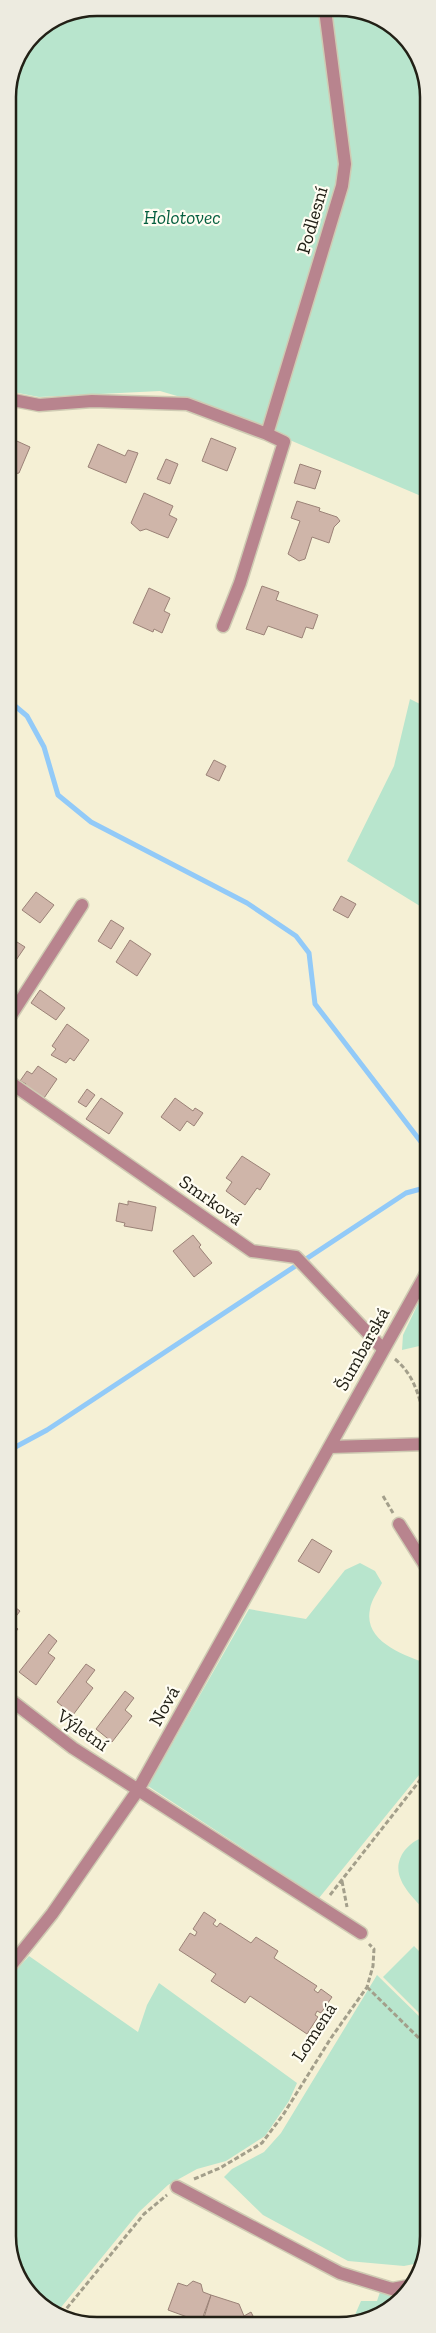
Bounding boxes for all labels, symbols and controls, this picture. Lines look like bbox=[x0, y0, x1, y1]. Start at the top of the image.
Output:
street label: Podlesní bbox=[291, 184, 333, 256]
park label: Holotovec bbox=[143, 206, 221, 229]
street label: Smrková bbox=[175, 1170, 247, 1230]
street label: Šumbarská bbox=[330, 1303, 394, 1395]
street label: Nová bbox=[144, 1682, 184, 1730]
street label: Výletní bbox=[52, 1703, 113, 1756]
street label: Lomená bbox=[287, 1998, 341, 2066]

